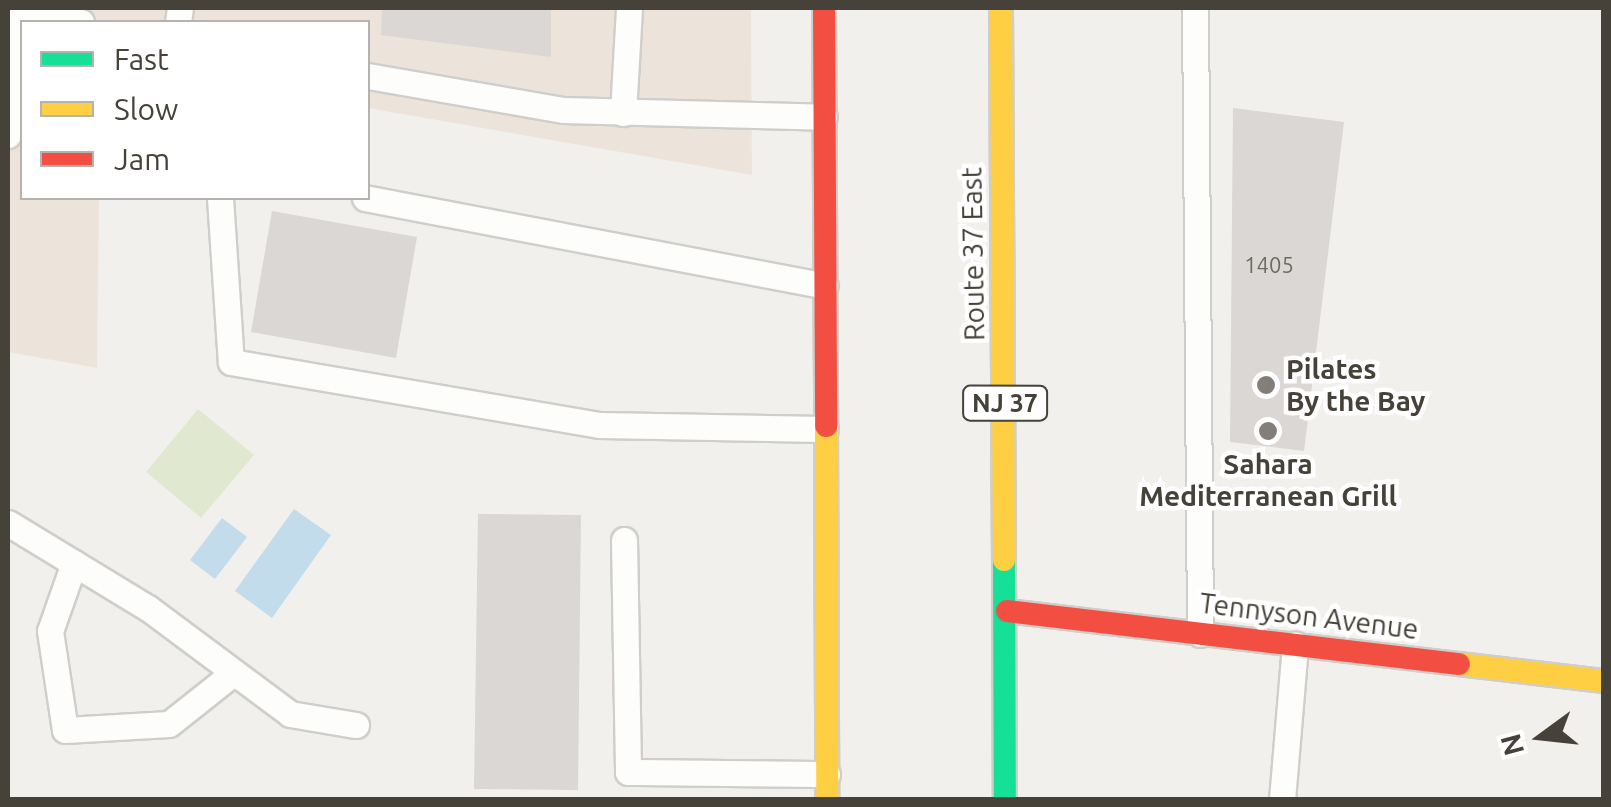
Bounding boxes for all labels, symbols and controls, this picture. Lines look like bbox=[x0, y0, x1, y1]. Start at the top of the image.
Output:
legend bbox=[20, 20, 370, 200]
text: Fast bbox=[114, 42, 169, 76]
text: Slow bbox=[114, 92, 178, 126]
text: Jam bbox=[114, 142, 170, 176]
street label: Route 37 East bbox=[955, 167, 991, 341]
house number: 1405 bbox=[1244, 252, 1294, 278]
place label: Pilates By the Bay bbox=[1286, 352, 1425, 418]
marker: Pilates By the Bay bbox=[1255, 374, 1277, 396]
road number: NJ 37 bbox=[960, 383, 1050, 423]
marker: Sahara Mediterranean Grill bbox=[1257, 420, 1279, 442]
place label: Sahara Mediterranean Grill bbox=[1139, 447, 1397, 513]
street label: Tennyson Avenue bbox=[1198, 586, 1420, 646]
north arrow bbox=[1491, 687, 1591, 787]
text: N bbox=[1494, 731, 1529, 759]

